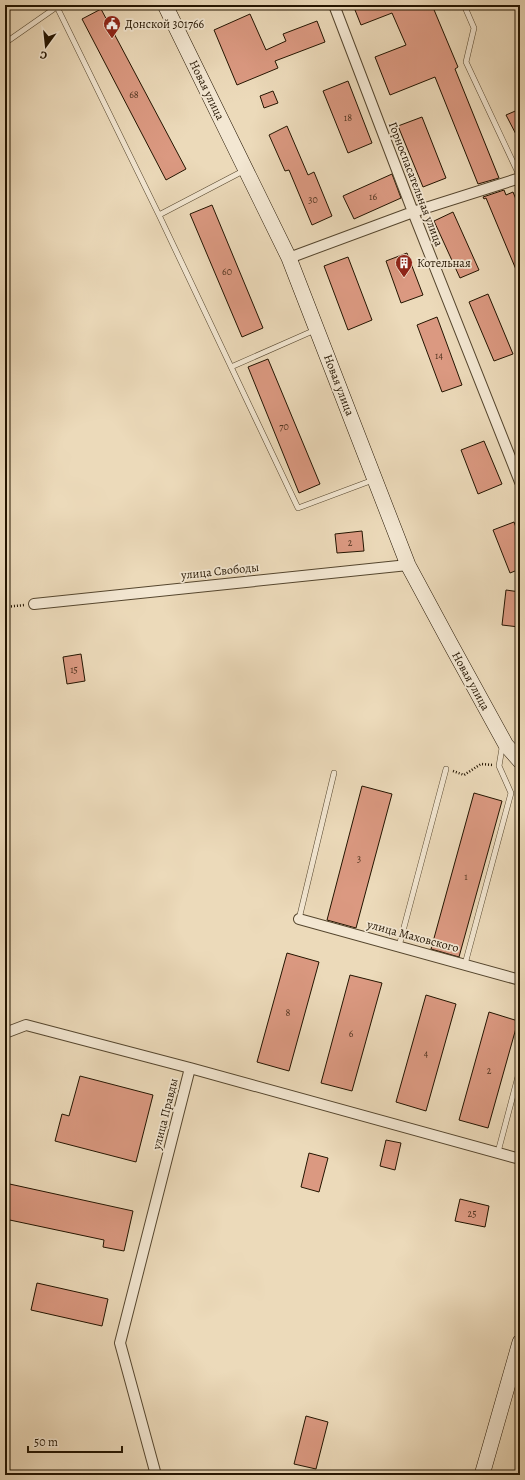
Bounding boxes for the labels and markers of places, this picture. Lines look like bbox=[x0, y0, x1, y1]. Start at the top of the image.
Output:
public building icon: Донской 301766 bbox=[102, 14, 122, 39]
place label: Донской 301766 bbox=[125, 16, 204, 32]
building icon: Котельная bbox=[394, 253, 414, 278]
place label: Котельная bbox=[417, 255, 471, 271]

